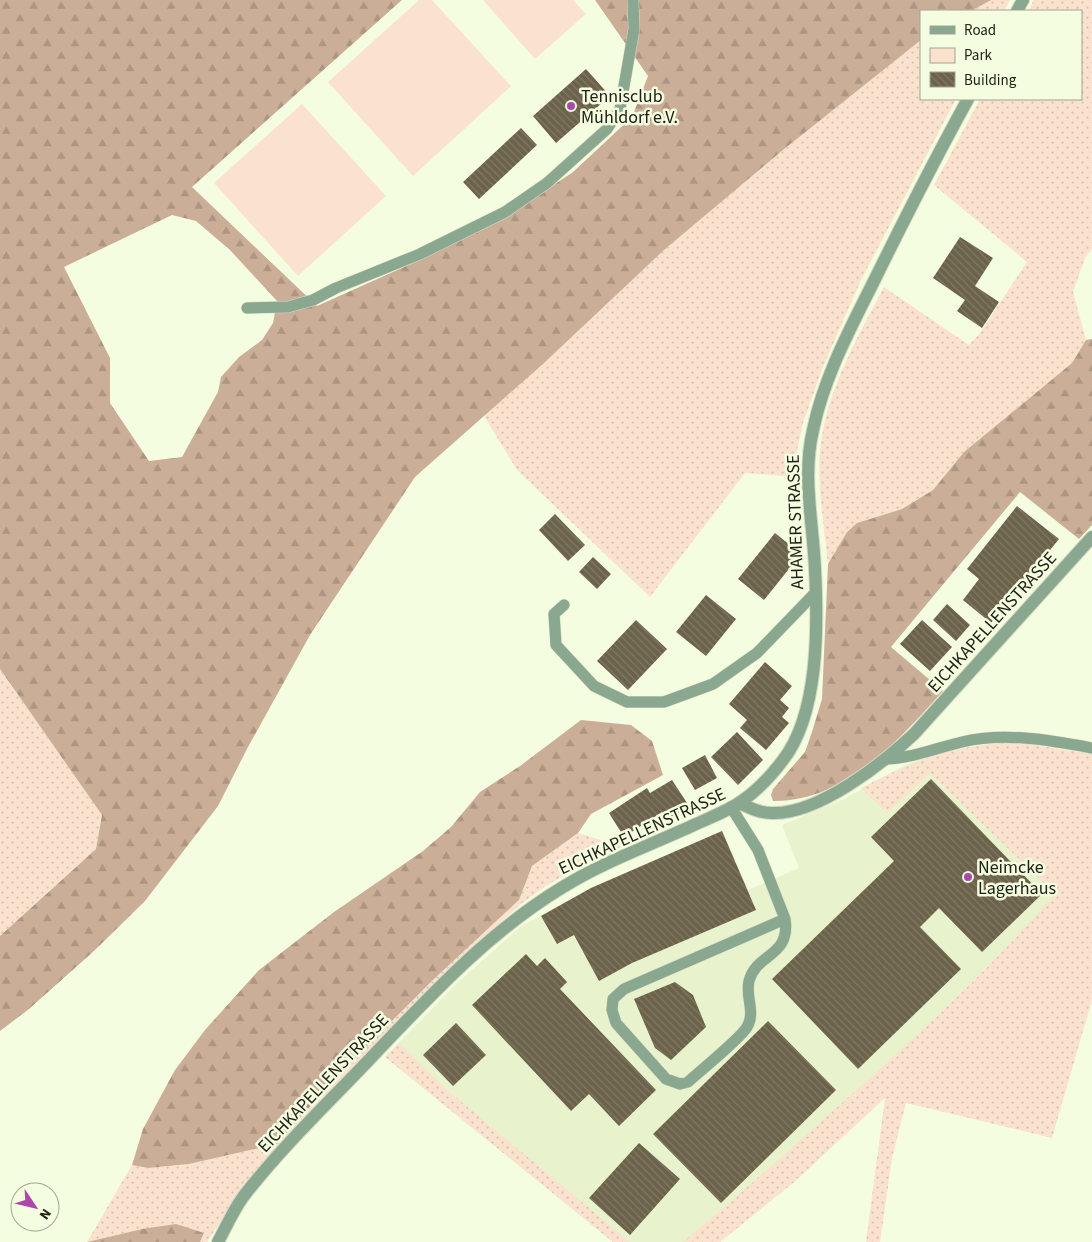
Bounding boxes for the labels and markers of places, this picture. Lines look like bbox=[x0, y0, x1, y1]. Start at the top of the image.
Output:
place label: Tennisclub Mühldorf e.V. bbox=[581, 84, 678, 130]
marker: Tennisclub Mühldorf e.V. bbox=[565, 100, 577, 112]
place label: Neimcke Lagerhaus bbox=[978, 855, 1056, 901]
marker: Neimcke Lagerhaus bbox=[962, 871, 974, 883]

